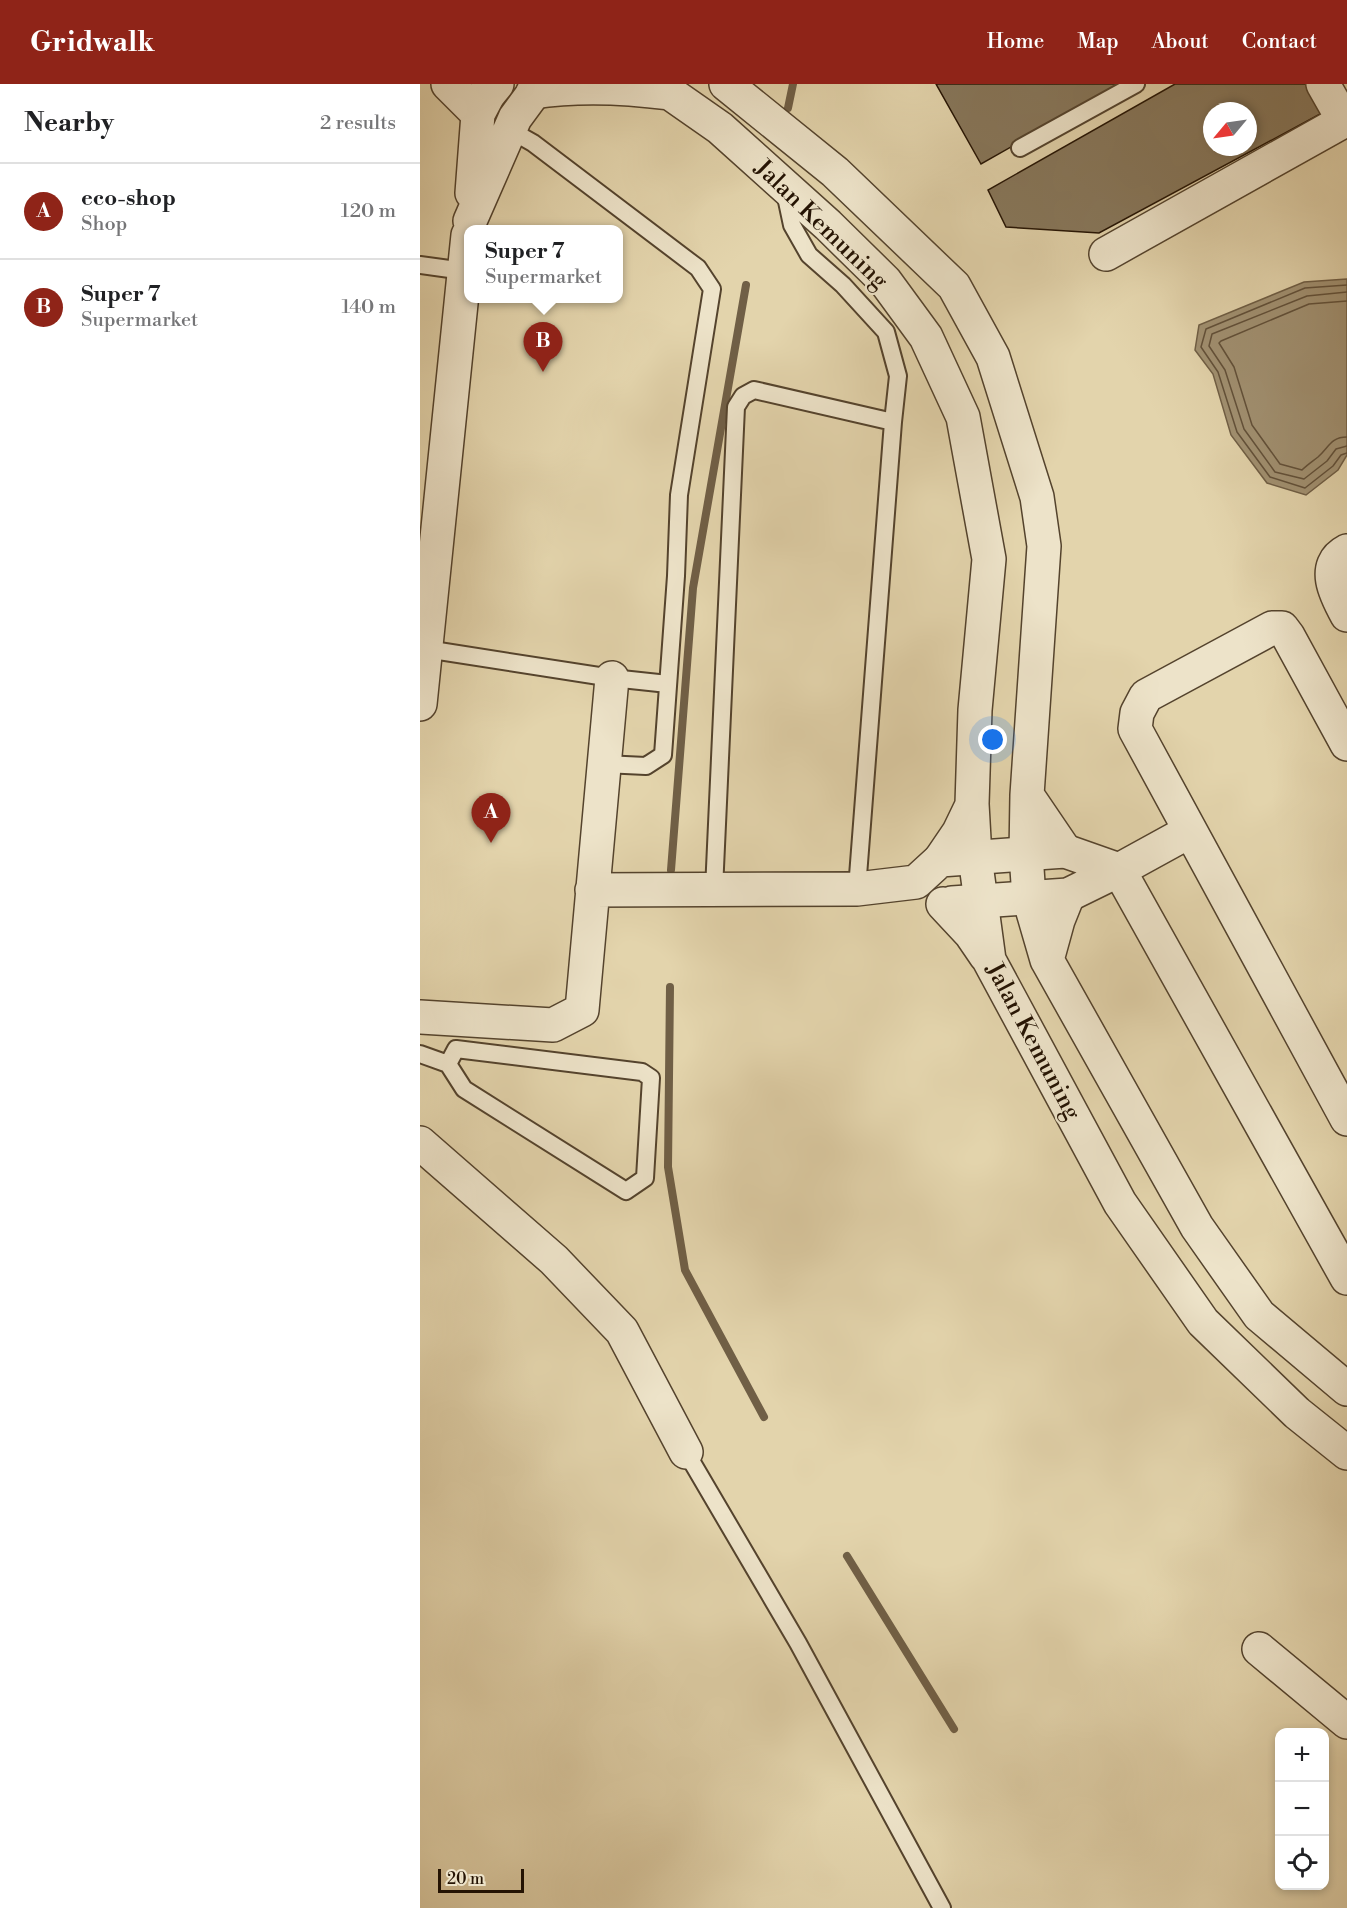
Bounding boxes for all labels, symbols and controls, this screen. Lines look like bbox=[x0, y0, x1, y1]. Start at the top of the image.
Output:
text: Gridwalk bbox=[30, 25, 154, 60]
text: Home bbox=[987, 29, 1044, 55]
text: Map bbox=[1077, 29, 1119, 55]
text: About bbox=[1152, 29, 1209, 55]
text: Contact bbox=[1242, 29, 1317, 55]
north arrow bbox=[1203, 102, 1257, 156]
text: Nearby bbox=[24, 107, 114, 139]
text: 2 results bbox=[320, 111, 396, 136]
street label: Jalan Kemuning bbox=[748, 153, 895, 296]
text: eco-shop bbox=[81, 185, 176, 212]
text: A bbox=[36, 199, 51, 224]
text: 120 m bbox=[341, 199, 396, 224]
text: Shop bbox=[81, 212, 127, 237]
popup bbox=[464, 225, 623, 303]
text: Super 7 bbox=[485, 238, 564, 265]
text: Supermarket bbox=[485, 265, 602, 290]
text: Super 7 bbox=[81, 281, 160, 308]
text: B bbox=[36, 295, 51, 320]
text: 140 m bbox=[341, 295, 396, 320]
text: Supermarket bbox=[81, 308, 198, 333]
pin: B bbox=[524, 322, 562, 372]
your location bbox=[978, 725, 1007, 754]
pin: A bbox=[472, 794, 510, 843]
street label: Jalan Kemuning bbox=[979, 957, 1087, 1126]
map controls bbox=[1275, 1728, 1329, 1890]
button: + bbox=[1275, 1728, 1329, 1782]
button: − bbox=[1275, 1782, 1329, 1836]
button: locate bbox=[1275, 1836, 1329, 1890]
scale bar bbox=[438, 1866, 524, 1894]
text: 20 m bbox=[447, 1869, 484, 1889]

